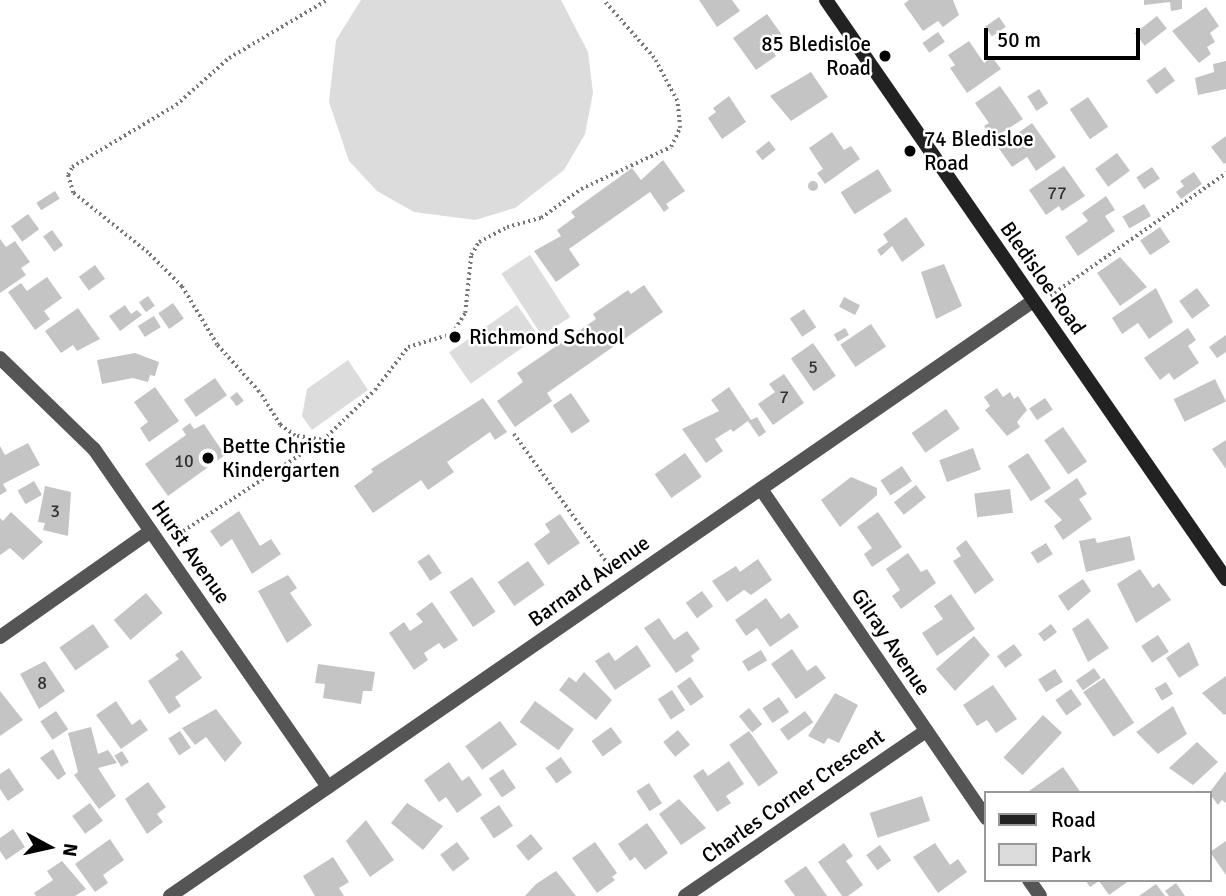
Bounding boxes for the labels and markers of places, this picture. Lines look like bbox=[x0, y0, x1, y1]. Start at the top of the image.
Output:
place label: 85 Bledisloe Road bbox=[761, 31, 871, 81]
marker: 85 Bledisloe Road bbox=[877, 48, 893, 64]
place label: 74 Bledisloe Road bbox=[924, 126, 1034, 176]
marker: 74 Bledisloe Road bbox=[902, 143, 918, 159]
place label: Richmond School bbox=[469, 324, 625, 350]
marker: Richmond School bbox=[447, 329, 463, 345]
place label: Bette Christie Kindergarten bbox=[222, 433, 346, 483]
marker: Bette Christie Kindergarten bbox=[200, 450, 216, 466]

